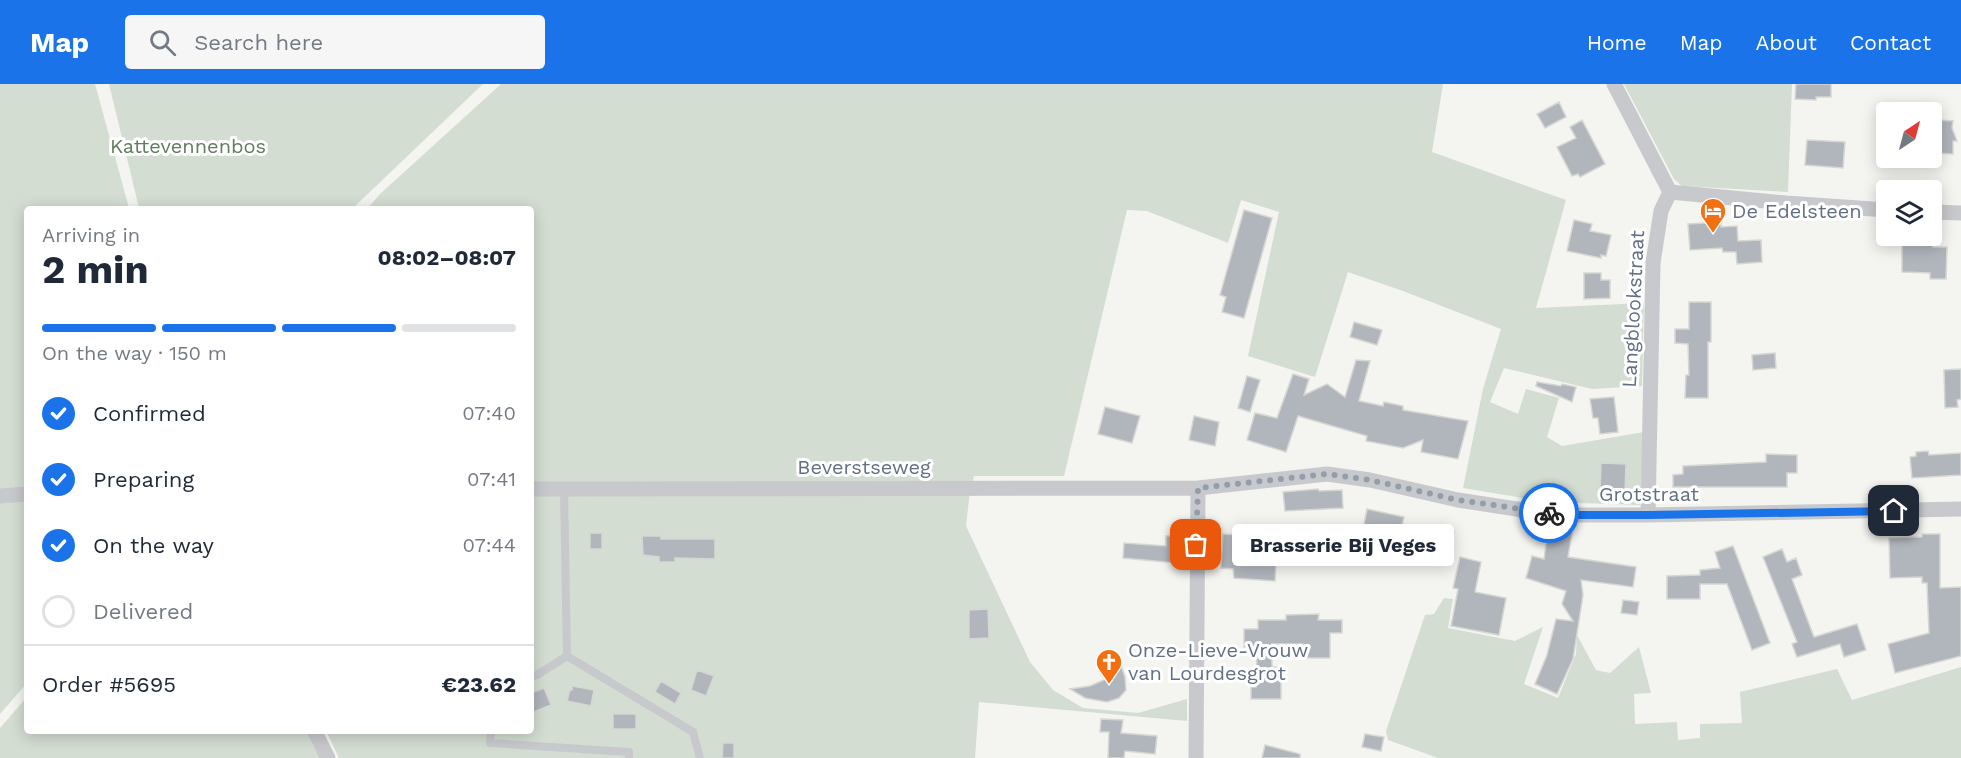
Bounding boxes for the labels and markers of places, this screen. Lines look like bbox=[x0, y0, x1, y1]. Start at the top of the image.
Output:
hotel icon: De Edelsteen bbox=[1698, 196, 1728, 234]
place label: De Edelsteen bbox=[1732, 199, 1862, 223]
pin bbox=[1868, 485, 1919, 536]
pin bbox=[1170, 519, 1221, 570]
callout: Brasserie Bij Veges bbox=[1232, 524, 1454, 566]
place label: Onze-Lieve-Vrouw van Lourdesgrot bbox=[1128, 638, 1309, 685]
church icon: Onze-Lieve-Vrouw van Lourdesgrot bbox=[1094, 647, 1124, 685]

